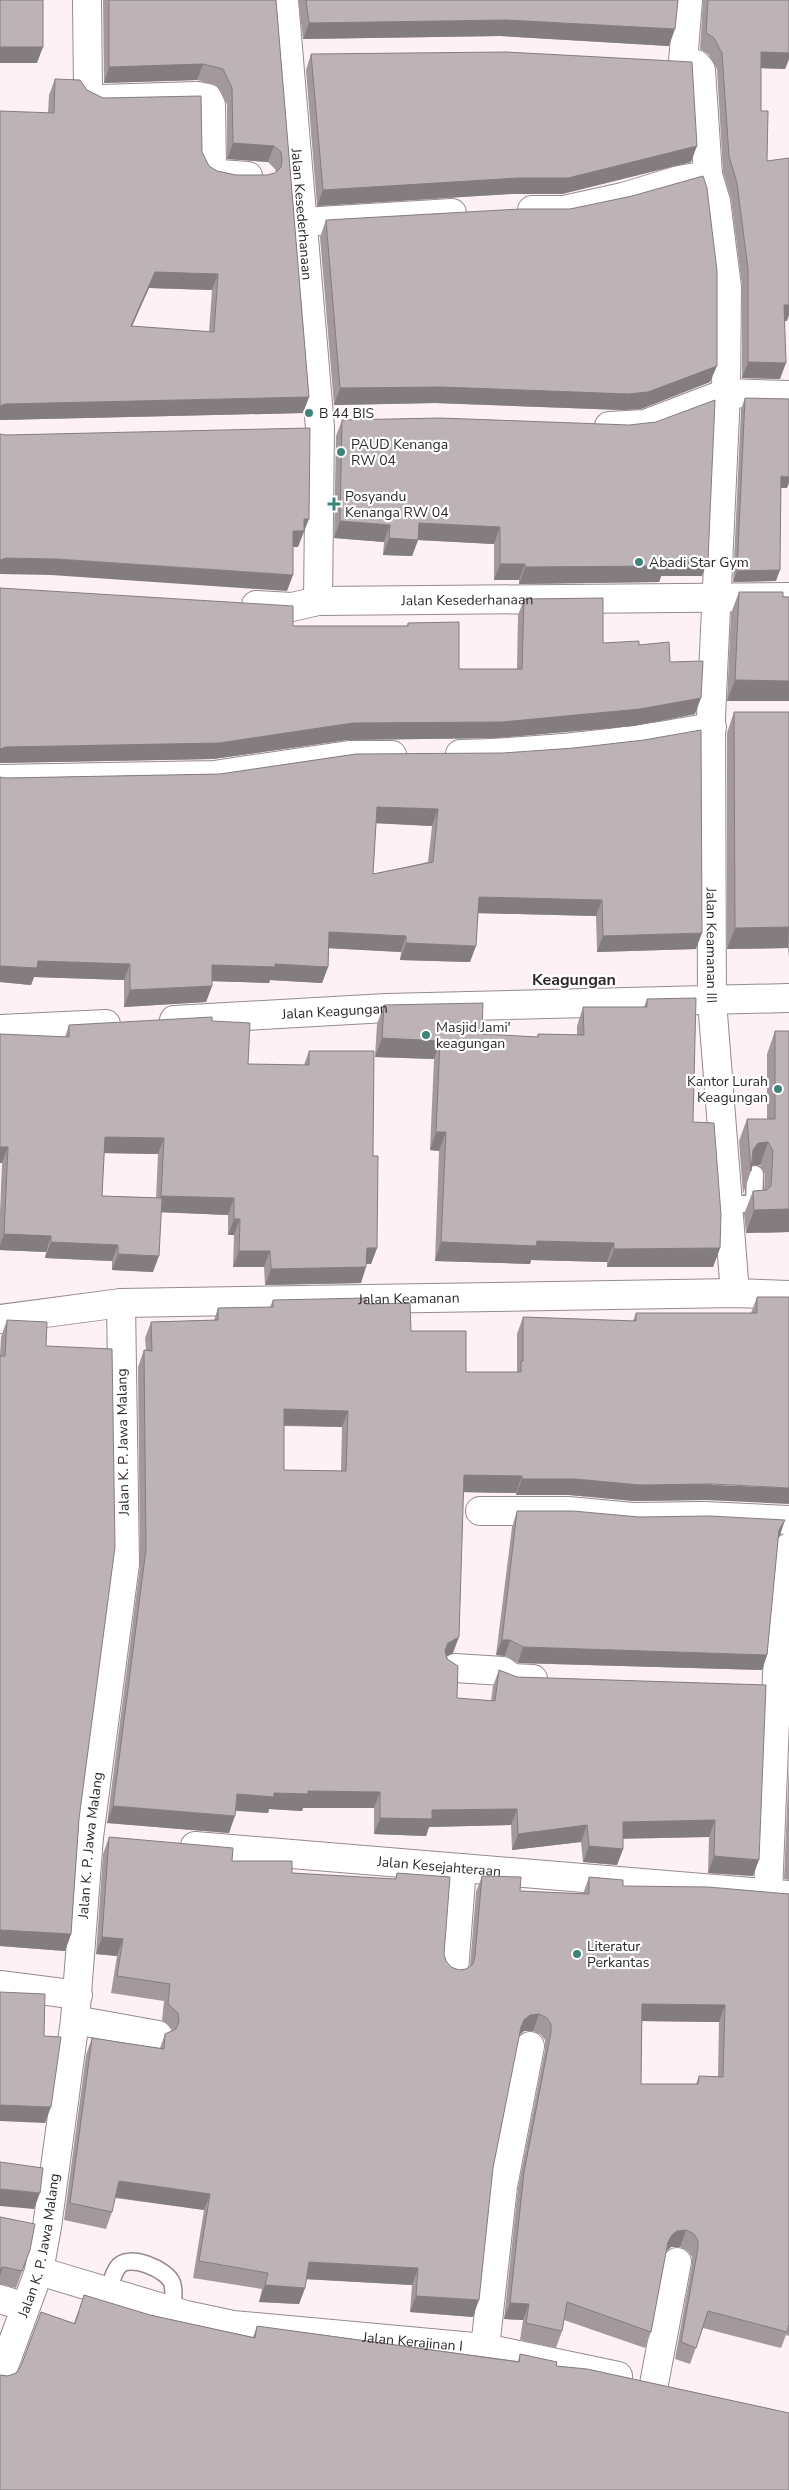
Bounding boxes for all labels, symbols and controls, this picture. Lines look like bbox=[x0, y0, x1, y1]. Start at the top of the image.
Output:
street label: Jalan Kesederhanaan bbox=[287, 147, 317, 281]
place label: B 44 BIS bbox=[319, 404, 375, 423]
marker: B 44 BIS bbox=[303, 407, 315, 419]
place label: PAUD Kenanga RW 04 bbox=[351, 435, 448, 470]
marker: PAUD Kenanga RW 04 bbox=[335, 446, 347, 458]
place label: Posyandu Kenanga RW 04 bbox=[345, 487, 449, 522]
marker: Posyandu Kenanga RW 04 bbox=[327, 497, 341, 511]
place label: Abadi Star Gym bbox=[649, 553, 749, 572]
marker: Abadi Star Gym bbox=[633, 556, 645, 568]
street label: Jalan Kesederhanaan bbox=[400, 590, 533, 610]
street label: Jalan Keamanan III bbox=[702, 886, 722, 1004]
district label: Keagungan bbox=[532, 969, 616, 991]
street label: Jalan Keagungan bbox=[280, 998, 388, 1023]
place label: Masjid Jami' keagungan bbox=[436, 1018, 511, 1053]
marker: Masjid Jami' keagungan bbox=[420, 1029, 432, 1041]
place label: Kantor Lurah Keagungan bbox=[687, 1072, 768, 1107]
marker: Kantor Lurah Keagungan bbox=[772, 1083, 784, 1095]
street label: Jalan Keamanan bbox=[357, 1288, 460, 1309]
street label: Jalan K. P. Jawa Malang bbox=[112, 1368, 134, 1517]
street label: Jalan K. P. Jawa Malang bbox=[73, 1771, 107, 1920]
street label: Jalan Kesejahteraan bbox=[376, 1851, 502, 1881]
place label: Literatur Perkantas bbox=[587, 1937, 650, 1972]
marker: Literatur Perkantas bbox=[571, 1948, 583, 1960]
street label: Jalan K. P. Jawa Malang bbox=[13, 2172, 64, 2321]
street label: Jalan Kerajinan I bbox=[361, 2327, 464, 2355]

